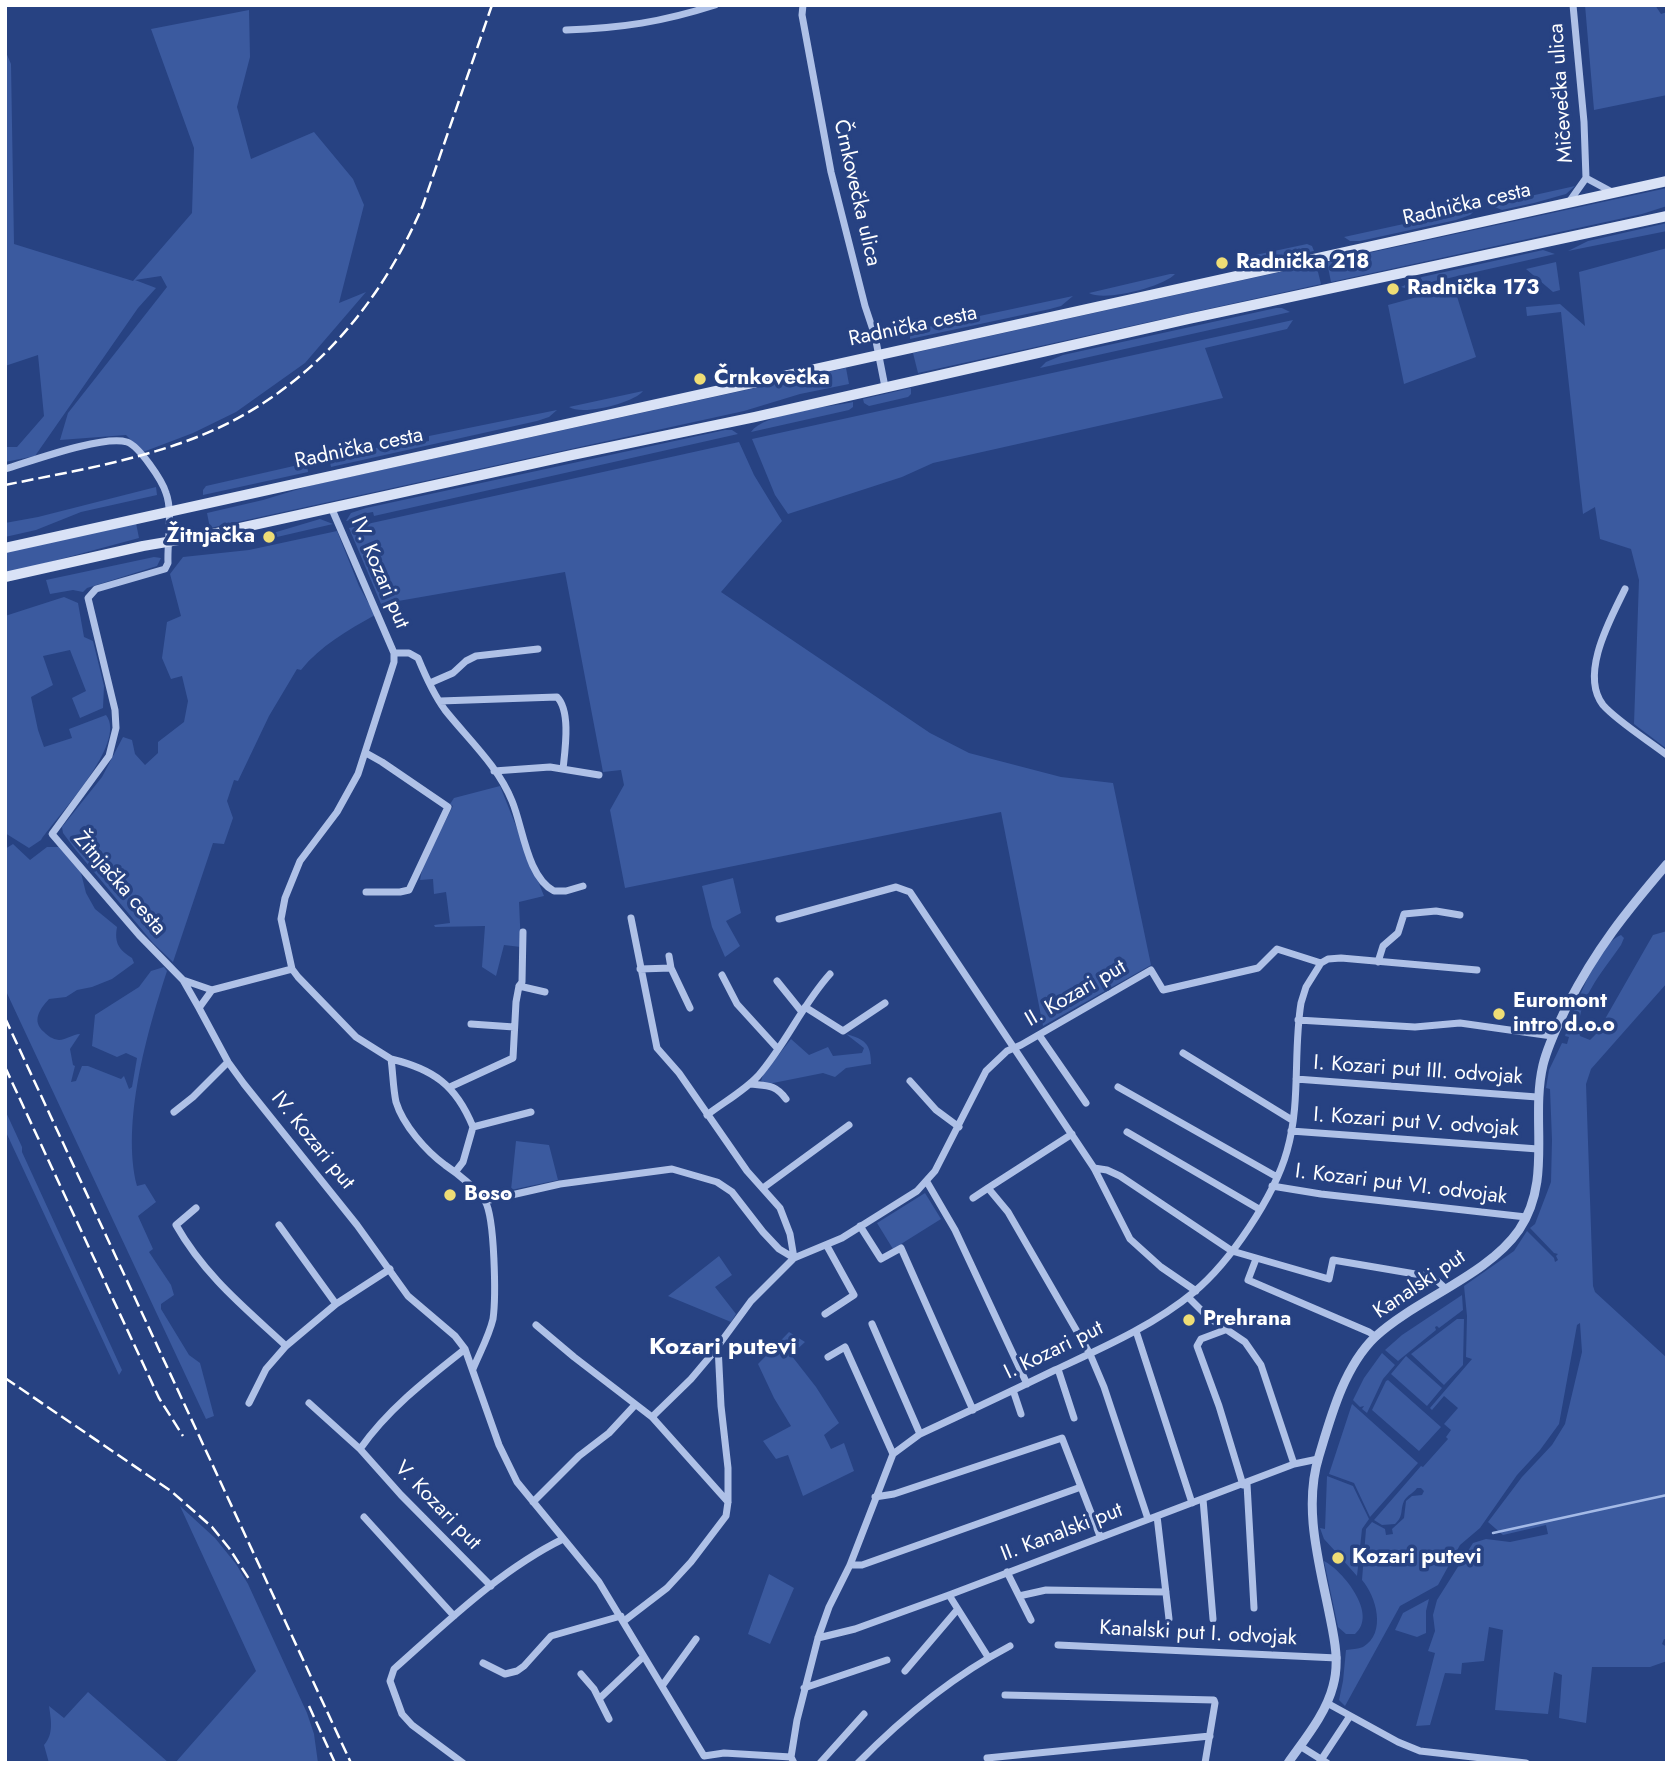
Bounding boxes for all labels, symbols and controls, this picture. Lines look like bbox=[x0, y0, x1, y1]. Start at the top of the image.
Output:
street label: Mičevečka ulica bbox=[1545, 22, 1579, 164]
street label: Črnkovečka ulica bbox=[827, 117, 885, 269]
street label: Radnička cesta bbox=[1401, 178, 1533, 232]
place label: Radnička 218 bbox=[1236, 250, 1369, 276]
marker: Radnička 218 bbox=[1214, 255, 1230, 271]
place label: Radnička 173 bbox=[1407, 276, 1539, 302]
marker: Radnička 173 bbox=[1385, 281, 1401, 297]
street label: Radnička cesta bbox=[847, 301, 979, 353]
place label: Črnkovečka bbox=[714, 366, 830, 392]
marker: Črnkovečka bbox=[692, 371, 708, 387]
street label: Radnička cesta bbox=[293, 423, 425, 475]
street label: IV. Kozari put bbox=[344, 513, 414, 633]
place label: Žitnjačka bbox=[167, 524, 255, 550]
marker: Žitnjačka bbox=[261, 529, 277, 545]
street label: Žitnjačka cesta bbox=[67, 827, 171, 941]
street label: II. Kozari put bbox=[1021, 955, 1131, 1033]
place label: Euromont intro d.o.o bbox=[1513, 989, 1615, 1039]
marker: Euromont intro d.o.o bbox=[1491, 1006, 1507, 1022]
street label: I. Kozari put III. odvojak bbox=[1313, 1051, 1523, 1091]
street label: IV. Kozari put bbox=[265, 1087, 359, 1195]
street label: I. Kozari put V. odvojak bbox=[1312, 1103, 1520, 1143]
street label: I. Kozari put VI. odvojak bbox=[1294, 1160, 1508, 1210]
place label: Boso bbox=[464, 1182, 512, 1208]
marker: Boso bbox=[442, 1187, 458, 1203]
street label: Kanalski put bbox=[1369, 1245, 1471, 1325]
place label: Prehrana bbox=[1203, 1307, 1291, 1333]
marker: Prehrana bbox=[1181, 1312, 1197, 1328]
street label: I. Kozari put bbox=[1000, 1316, 1108, 1386]
district label: Kozari putevi bbox=[649, 1334, 797, 1362]
street label: V. Kozari put bbox=[389, 1456, 485, 1556]
street label: II. Kanalski put bbox=[998, 1498, 1126, 1568]
place label: Kozari putevi bbox=[1352, 1545, 1481, 1571]
marker: Kozari putevi bbox=[1330, 1550, 1346, 1566]
street label: Kanalski put I. odvojak bbox=[1099, 1616, 1297, 1652]

